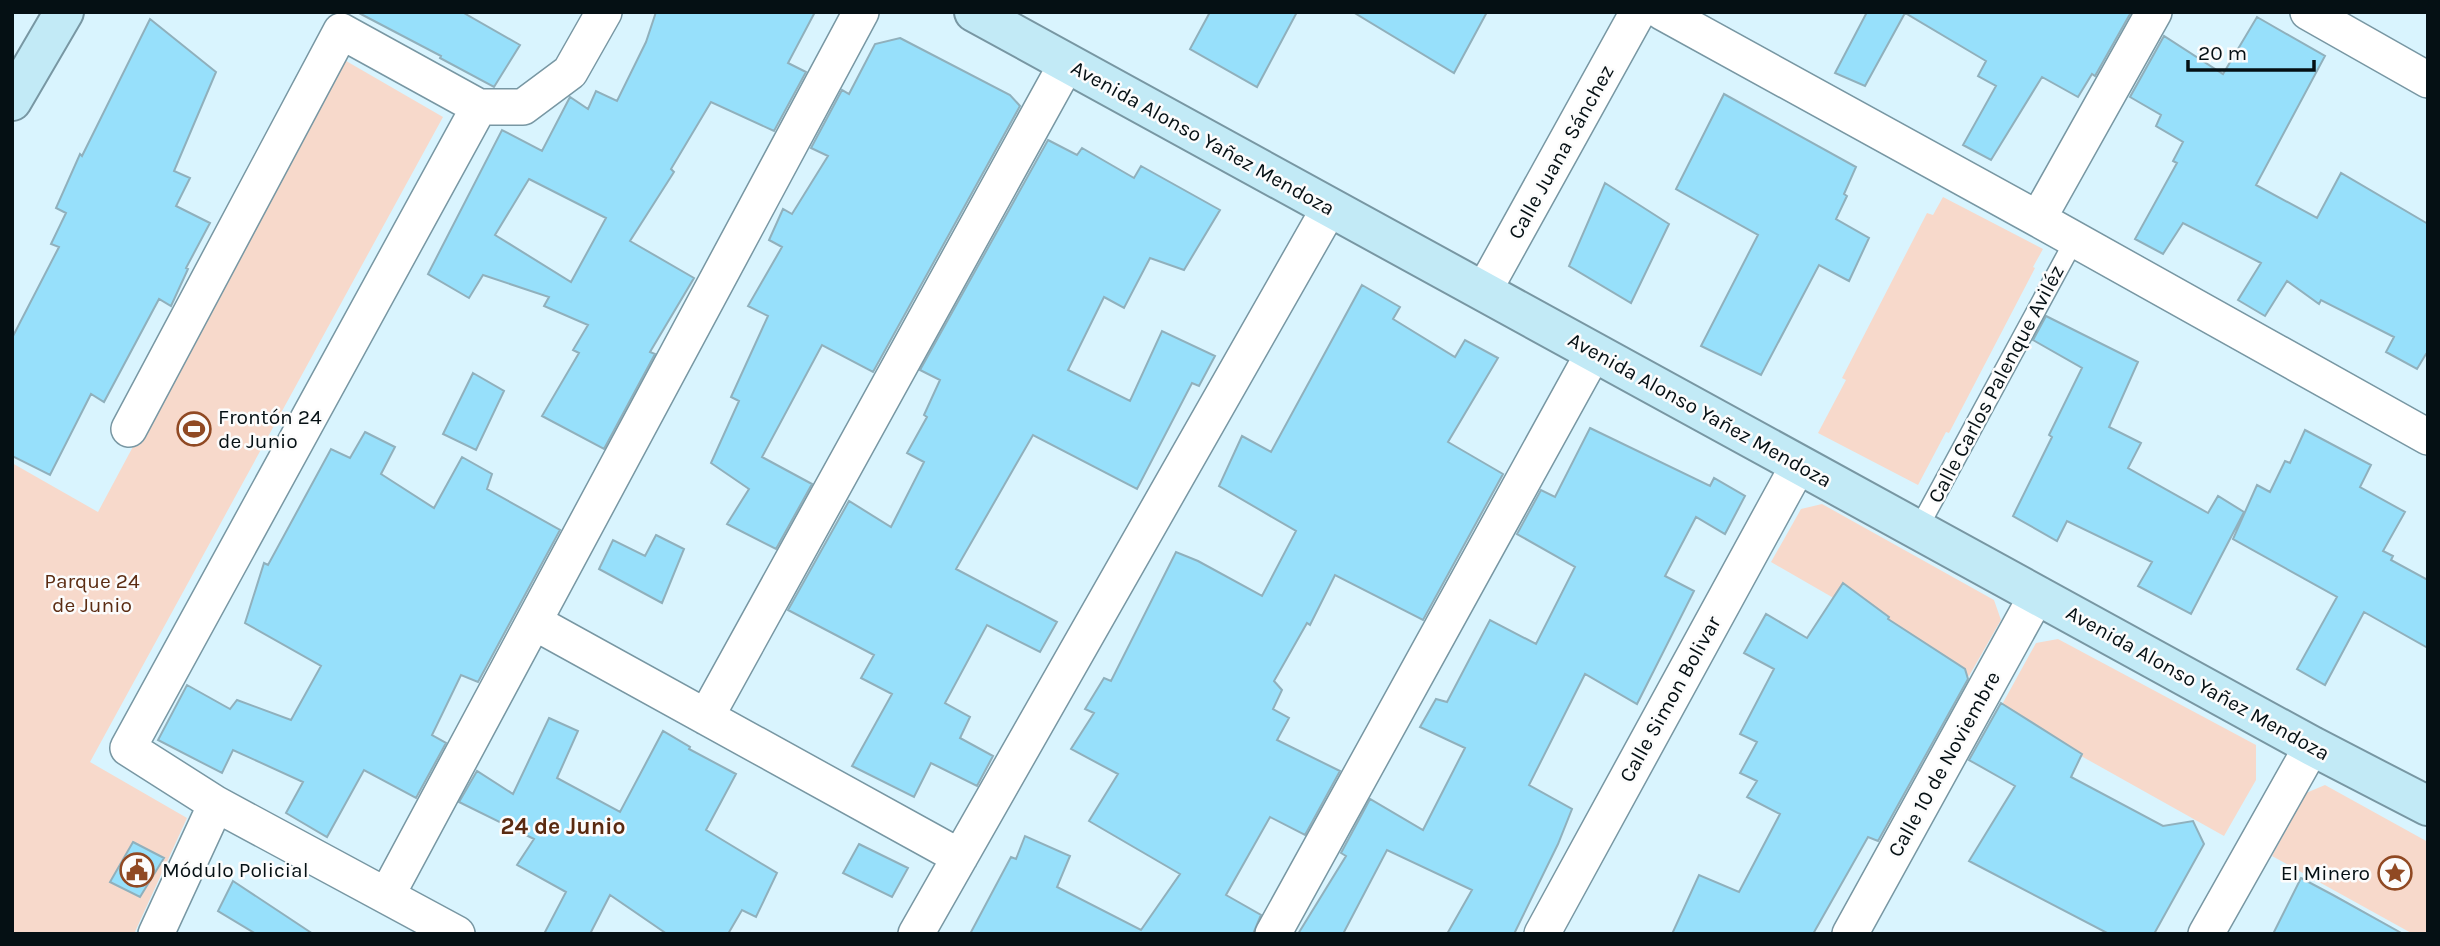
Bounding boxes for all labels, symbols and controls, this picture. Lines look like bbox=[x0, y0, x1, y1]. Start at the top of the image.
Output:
scale bar bbox=[2188, 28, 2314, 72]
text: 20 m bbox=[2198, 41, 2247, 65]
street label: Avenida Alonso Yañez Mendoza bbox=[1067, 55, 1339, 221]
street label: Calle Juana Sánchez bbox=[1503, 61, 1619, 243]
street label: Calle Carlos Palenque Aviléz bbox=[1923, 261, 2069, 507]
street label: Avenida Alonso Yañez Mendoza bbox=[1564, 327, 1836, 493]
place label: Frontón 24 de Junio bbox=[218, 405, 322, 453]
sports icon: Frontón 24 de Junio bbox=[175, 410, 213, 448]
park label: Parque 24 de Junio bbox=[44, 569, 140, 617]
street label: Avenida Alonso Yañez Mendoza bbox=[2062, 600, 2334, 766]
street label: Calle Simon Bolivar bbox=[1614, 611, 1726, 786]
street label: Calle 10 de Noviembre bbox=[1883, 667, 2005, 861]
district label: 24 de Junio bbox=[500, 813, 626, 840]
public building icon: Módulo Policial bbox=[118, 851, 156, 889]
place icon: El Minero bbox=[2376, 854, 2414, 892]
place label: Módulo Policial bbox=[162, 858, 309, 882]
place label: El Minero bbox=[2281, 861, 2370, 885]

